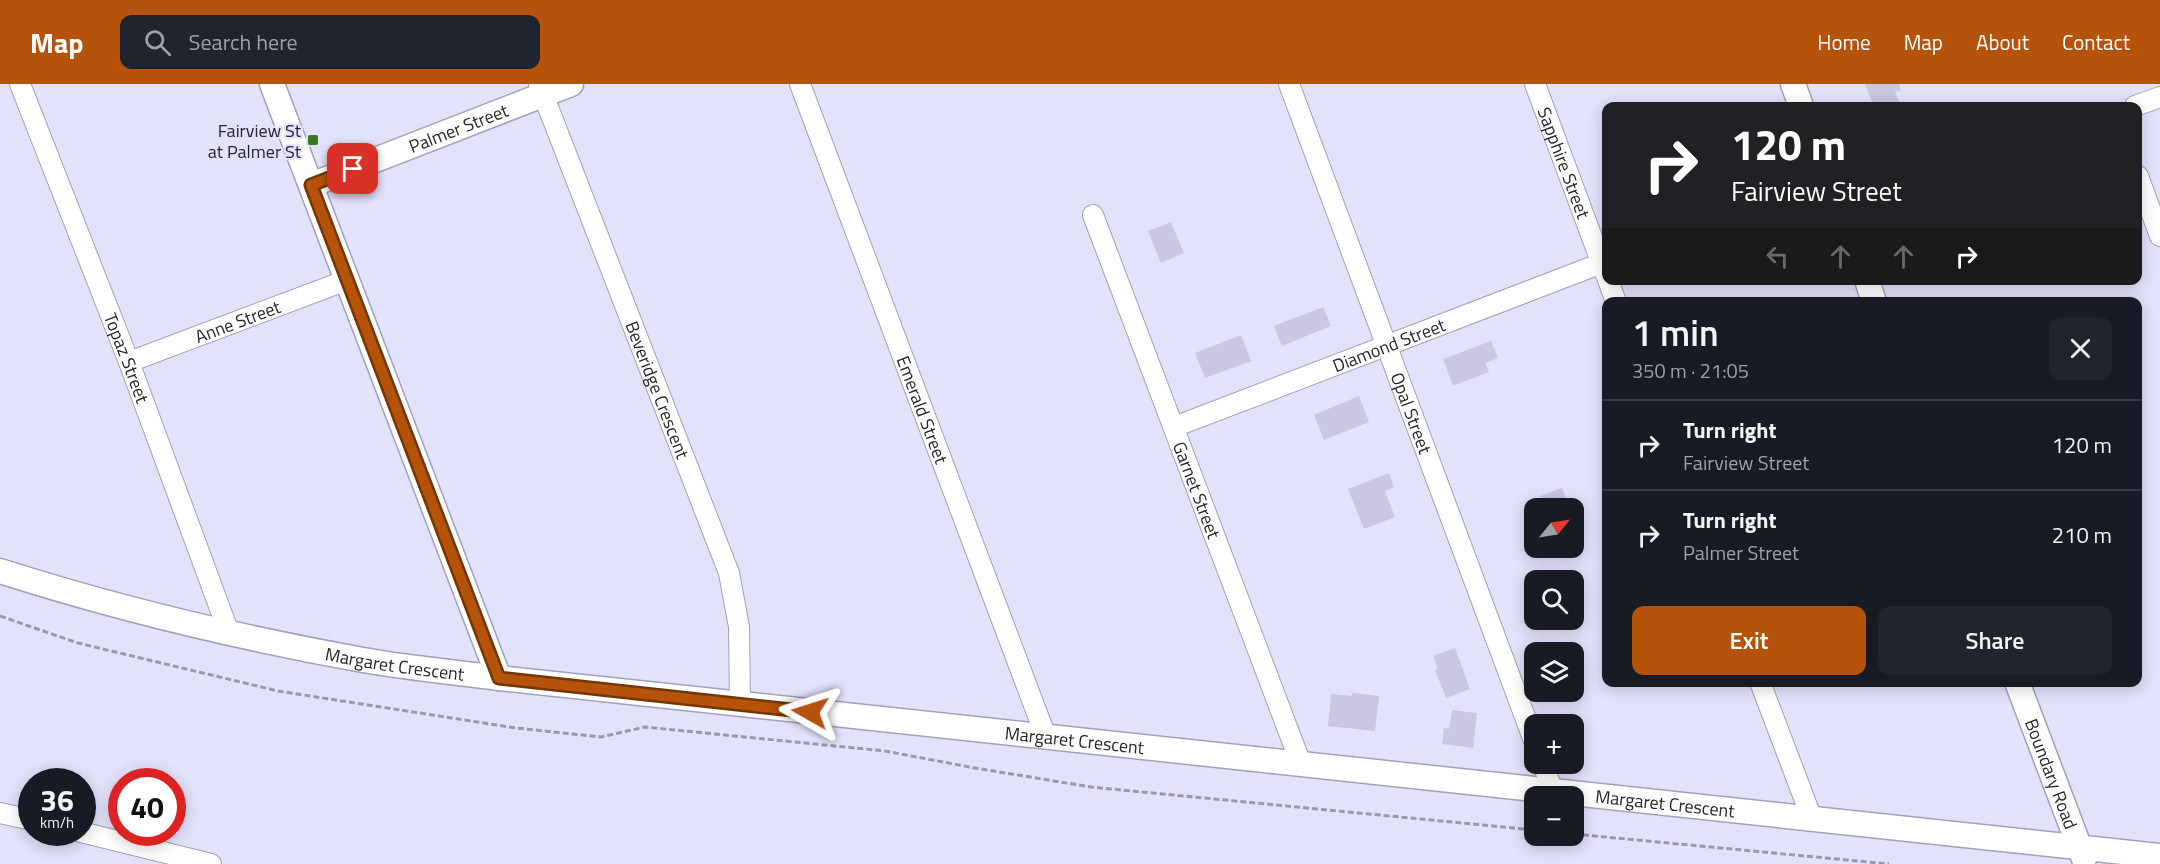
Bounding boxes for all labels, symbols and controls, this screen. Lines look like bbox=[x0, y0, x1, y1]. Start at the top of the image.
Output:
search box bbox=[120, 15, 540, 69]
text: Map bbox=[30, 21, 84, 64]
text: Search here bbox=[189, 25, 298, 59]
icon: search bbox=[141, 26, 174, 59]
text: Home bbox=[1817, 26, 1871, 58]
text: Map bbox=[1904, 26, 1943, 58]
text: About bbox=[1976, 26, 2029, 58]
text: Contact bbox=[2062, 26, 2130, 58]
street label: Palmer Street bbox=[405, 96, 513, 159]
street label: Sapphire Street bbox=[1531, 103, 1598, 223]
text: 120 m bbox=[1731, 112, 1846, 176]
place label: Fairview St at Palmer St bbox=[208, 117, 302, 165]
icon: right bbox=[1632, 126, 1710, 204]
marker: Fairview St at Palmer St bbox=[306, 133, 320, 147]
pin bbox=[327, 143, 378, 194]
icon: arrive bbox=[336, 152, 369, 185]
text: Fairview Street bbox=[1731, 170, 1902, 211]
icon: left bbox=[1761, 240, 1794, 273]
icon: ahead bbox=[1824, 240, 1857, 273]
icon: ahead bbox=[1887, 240, 1920, 273]
icon: right bbox=[1950, 240, 1983, 273]
street label: Anne Street bbox=[191, 293, 285, 350]
text: 1 min bbox=[1632, 305, 1719, 360]
street label: Topaz Street bbox=[97, 309, 157, 407]
street label: Diamond Street bbox=[1328, 311, 1450, 379]
street label: Beveridge Crescent bbox=[619, 317, 697, 463]
button: close bbox=[2049, 317, 2112, 380]
street label: Emerald Street bbox=[890, 352, 956, 468]
text: 350 m · 21:05 bbox=[1632, 355, 1749, 386]
street label: Opal Street bbox=[1384, 368, 1439, 458]
text: Turn right bbox=[1683, 413, 1777, 447]
text: 120 m bbox=[2052, 428, 2112, 462]
icon: right bbox=[1632, 429, 1665, 462]
street label: Garnet Street bbox=[1166, 438, 1228, 543]
text: Fairview Street bbox=[1683, 447, 1809, 478]
north arrow bbox=[1524, 498, 1584, 558]
map controls bbox=[1524, 498, 1584, 846]
text: Turn right bbox=[1683, 503, 1777, 537]
text: 210 m bbox=[2052, 518, 2112, 552]
icon: right bbox=[1632, 519, 1665, 552]
text: Palmer Street bbox=[1683, 537, 1799, 568]
button: search bbox=[1524, 570, 1584, 630]
button: Exit bbox=[1632, 606, 1866, 675]
button: Share bbox=[1878, 606, 2112, 675]
street label: Margaret Crescent bbox=[323, 640, 466, 687]
button: layers bbox=[1524, 642, 1584, 702]
position arrow bbox=[778, 680, 842, 744]
button: + bbox=[1524, 714, 1584, 774]
street label: Boundary Road bbox=[2018, 714, 2085, 833]
street label: Margaret Crescent bbox=[1003, 719, 1146, 761]
speed limit sign: 40 bbox=[108, 768, 186, 846]
text: 36 bbox=[40, 777, 74, 823]
street label: Margaret Crescent bbox=[1594, 782, 1737, 824]
button: − bbox=[1524, 786, 1584, 846]
text: km/h bbox=[40, 811, 74, 834]

